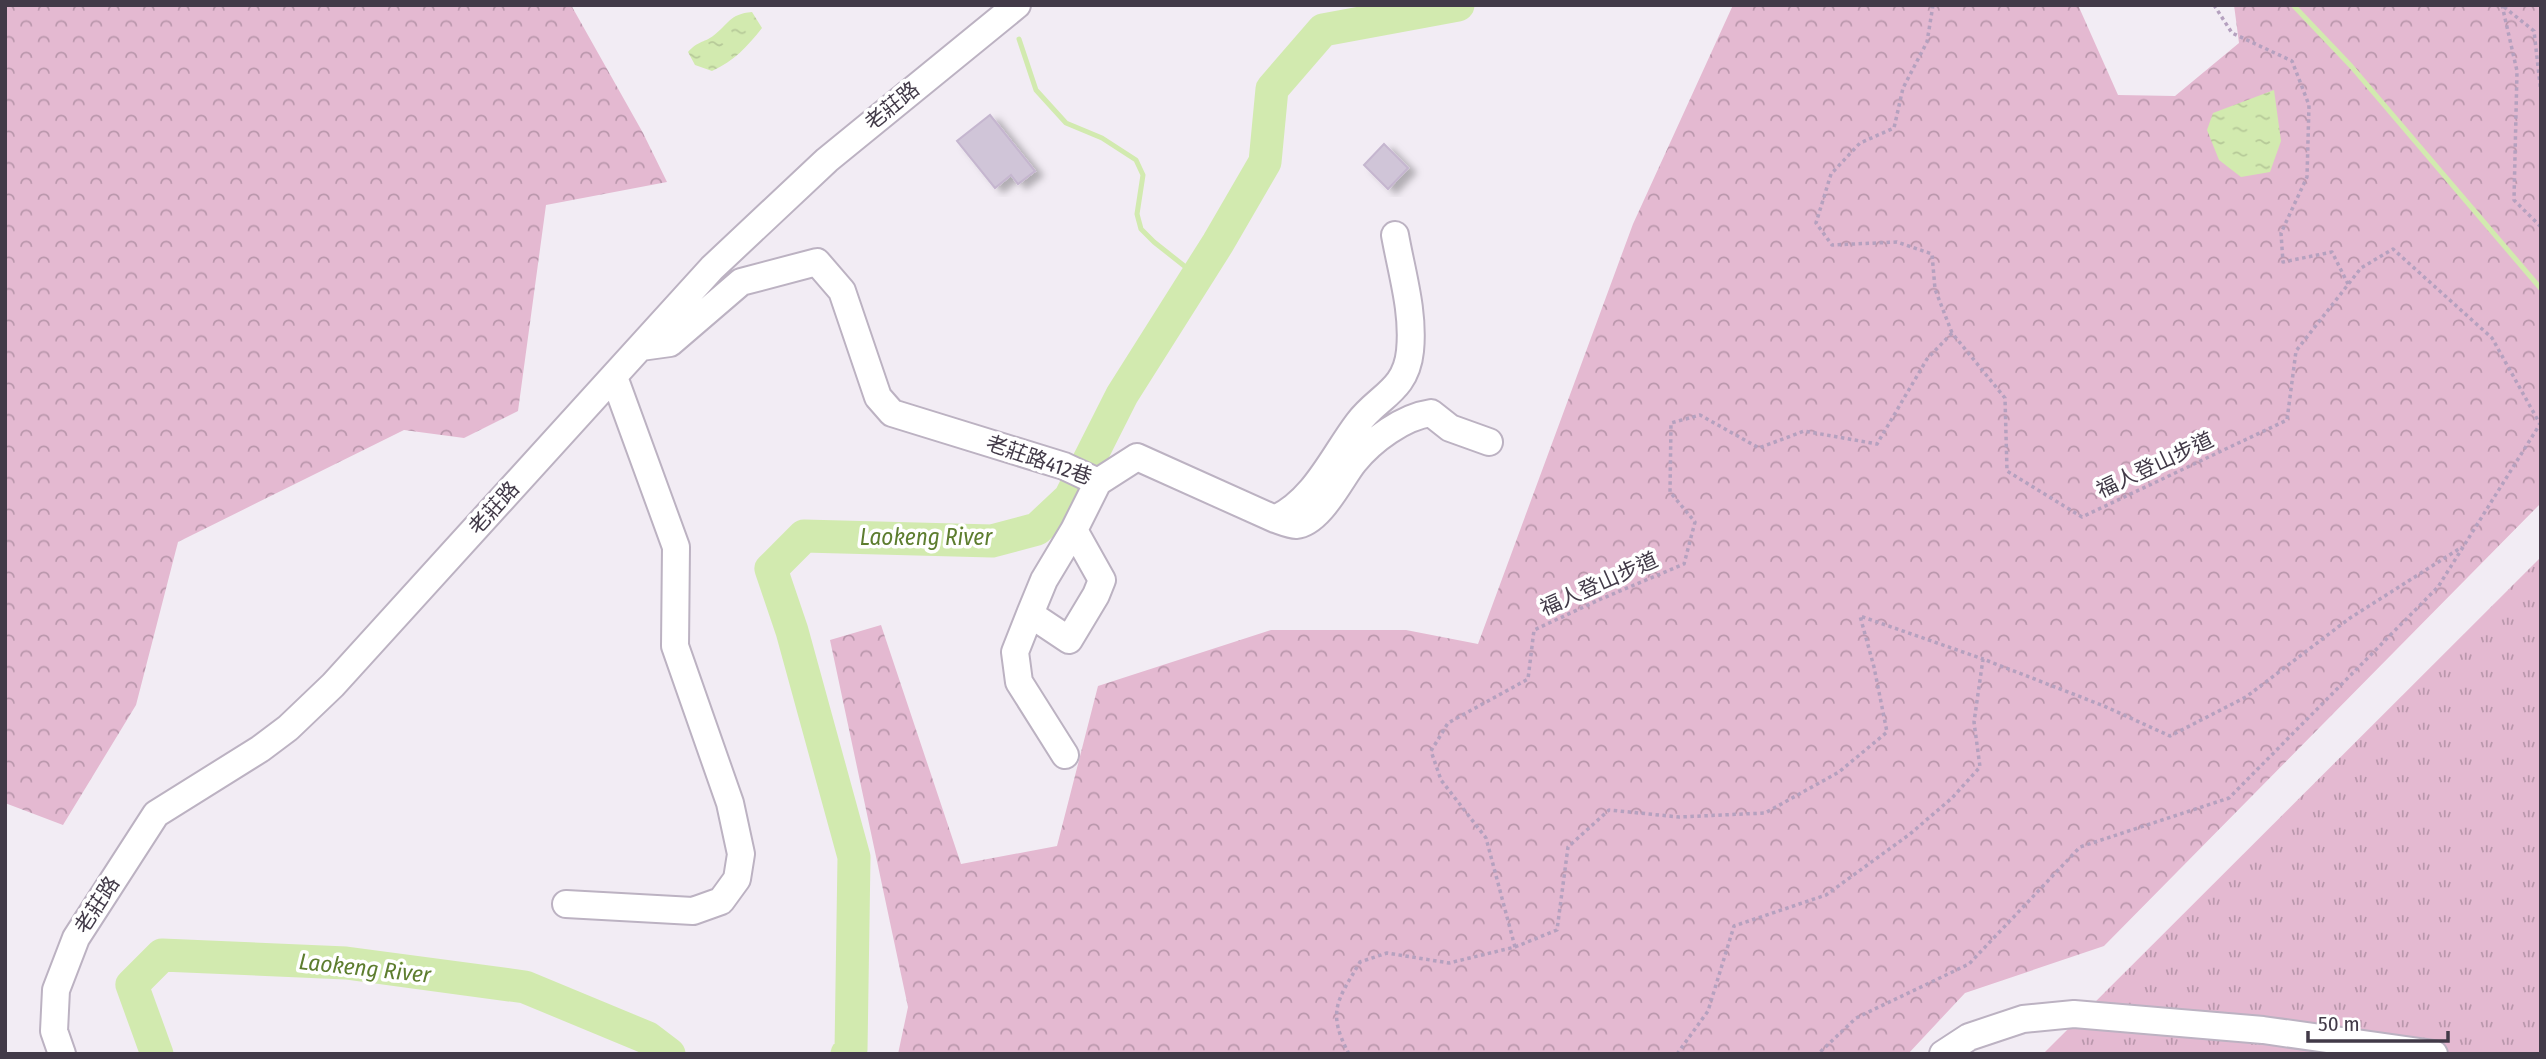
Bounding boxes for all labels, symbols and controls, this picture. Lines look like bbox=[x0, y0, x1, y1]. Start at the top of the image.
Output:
street label: 老莊路 bbox=[859, 76, 925, 136]
street label: 福人登山步道 bbox=[2092, 427, 2218, 503]
street label: 老莊路412巷 bbox=[983, 430, 1095, 490]
street label: 老莊路 bbox=[463, 476, 525, 540]
water label: Laokeng River bbox=[860, 523, 993, 551]
street label: 福人登山步道 bbox=[1536, 546, 1662, 622]
street label: 老莊路 bbox=[69, 872, 125, 938]
water label: Laokeng River bbox=[298, 947, 433, 989]
scale bar bbox=[2308, 1000, 2448, 1044]
text: 50 m bbox=[2318, 1011, 2360, 1037]

